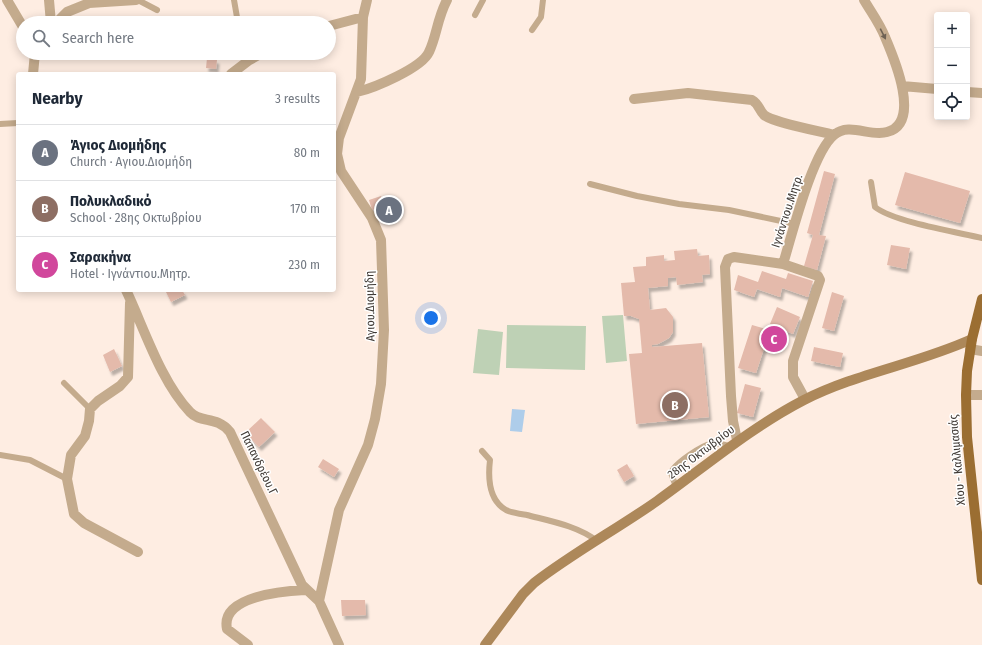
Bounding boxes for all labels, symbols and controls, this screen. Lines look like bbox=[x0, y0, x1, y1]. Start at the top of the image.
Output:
map controls bbox=[934, 12, 970, 120]
button: + bbox=[934, 12, 970, 48]
search box bbox=[16, 16, 336, 60]
icon: search bbox=[30, 27, 52, 49]
one-way arrow bbox=[880, 28, 887, 39]
text: Search here bbox=[62, 29, 134, 47]
button: − bbox=[934, 48, 970, 84]
button: locate bbox=[934, 84, 970, 120]
text: Nearby bbox=[32, 88, 83, 109]
text: 3 results bbox=[275, 91, 320, 106]
text: Άγιος Διομήδης bbox=[70, 136, 166, 154]
text: A bbox=[41, 145, 49, 160]
text: 80 m bbox=[294, 145, 320, 160]
text: Church · Αγιου.Διομήδη bbox=[70, 154, 192, 169]
street label: Ιγνάντιου.Μητρ. bbox=[769, 172, 806, 250]
text: Πολυκλαδικό bbox=[70, 192, 152, 210]
pin: A bbox=[376, 195, 402, 225]
text: B bbox=[41, 201, 49, 216]
text: 170 m bbox=[290, 201, 320, 216]
text: School · 28ης Οκτωβρίου bbox=[70, 210, 202, 225]
text: Σαρακήνα bbox=[70, 248, 131, 266]
text: C bbox=[42, 257, 48, 272]
text: 230 m bbox=[289, 257, 320, 272]
text: Hotel · Ιγνάντιου.Μητρ. bbox=[70, 266, 190, 281]
street label: Αγιου.Διομήδη bbox=[362, 271, 378, 341]
your location bbox=[421, 308, 441, 328]
pin: C bbox=[761, 324, 787, 354]
pin: B bbox=[662, 390, 688, 420]
street label: Χίου - Καλλιμασιάς bbox=[946, 414, 968, 506]
street label: 28ης Οκτωβρίου bbox=[665, 422, 737, 482]
street label: Παπανδρέου.Γ bbox=[237, 429, 281, 498]

